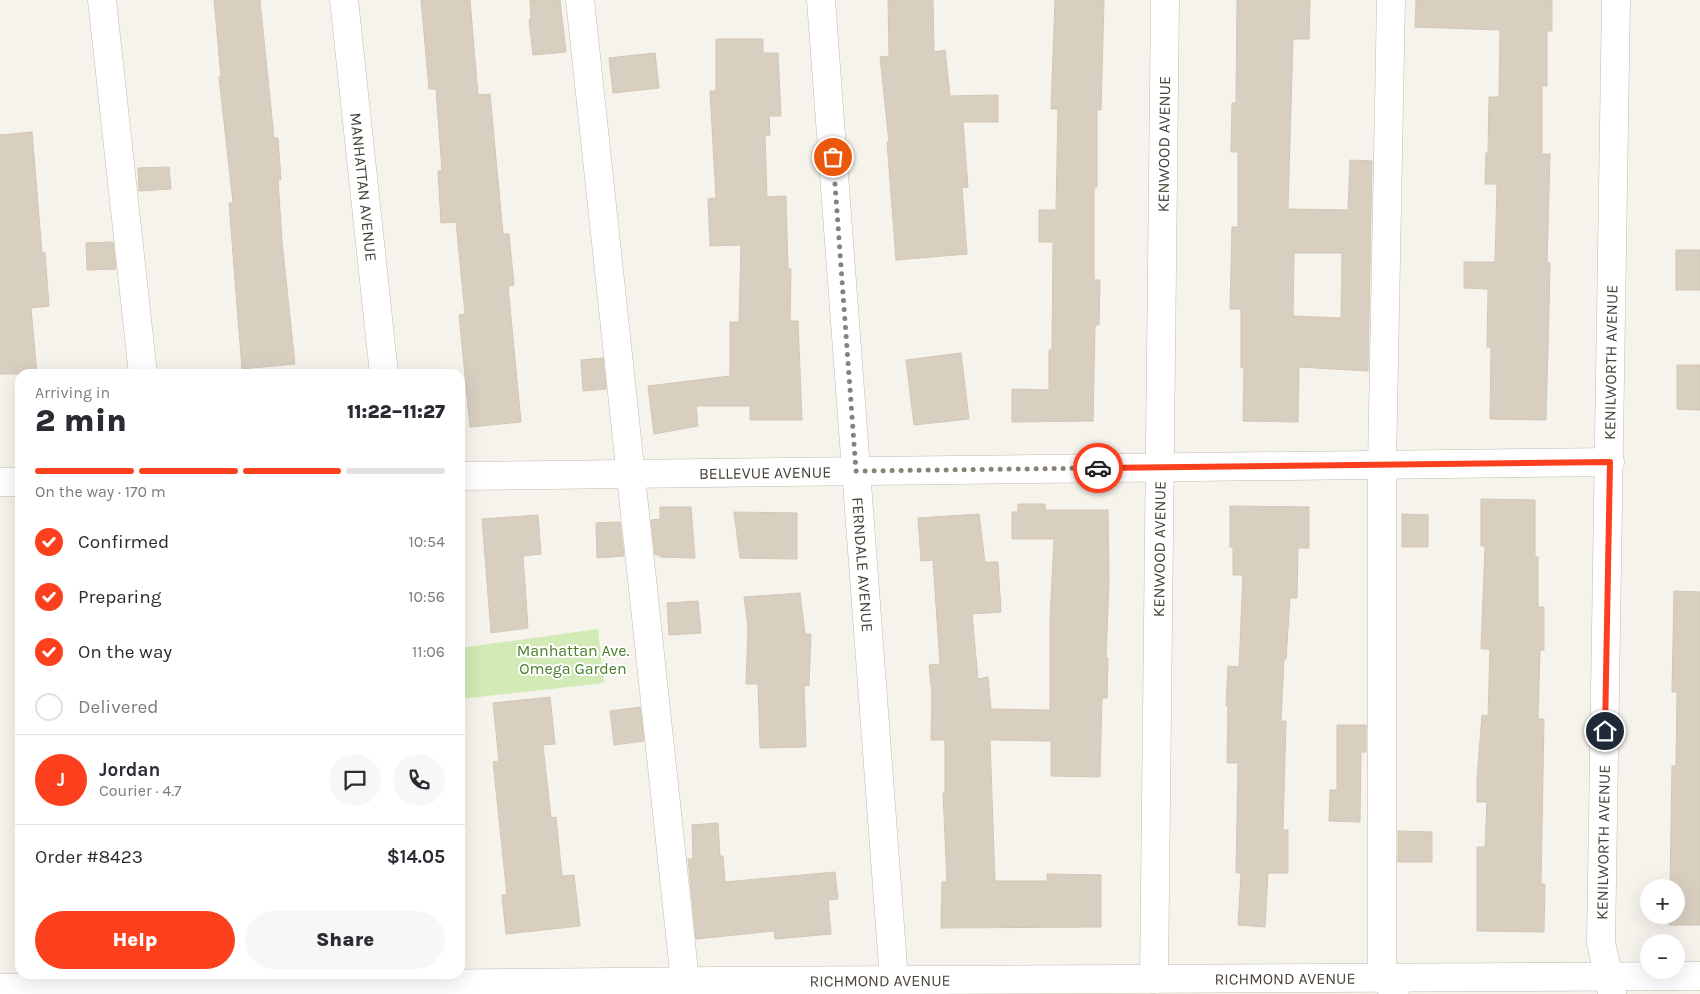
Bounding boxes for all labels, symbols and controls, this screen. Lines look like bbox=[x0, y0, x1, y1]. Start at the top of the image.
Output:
street label: KENWOOD AVENUE bbox=[1154, 76, 1174, 212]
street label: MANHATTAN AVENUE bbox=[346, 112, 381, 262]
pin bbox=[812, 136, 854, 178]
icon: bag bbox=[819, 143, 847, 171]
street label: KENILWORTH AVENUE bbox=[1600, 285, 1621, 440]
text: Arriving in bbox=[35, 383, 110, 402]
text: 11:22–11:27 bbox=[347, 401, 445, 423]
text: 2 min bbox=[35, 402, 127, 439]
courier bbox=[1073, 443, 1123, 493]
icon: car bbox=[1084, 454, 1112, 482]
street label: BELLEVUE AVENUE bbox=[699, 462, 831, 483]
street label: KENWOOD AVENUE bbox=[1149, 481, 1170, 617]
text: On the way · 170 m bbox=[35, 482, 166, 501]
street label: FERNDALE AVENUE bbox=[848, 496, 877, 633]
icon: check bbox=[35, 528, 63, 556]
text: Confirmed bbox=[78, 531, 169, 553]
text: 10:54 bbox=[409, 532, 445, 551]
icon: check bbox=[35, 583, 63, 611]
text: Preparing bbox=[78, 586, 161, 608]
text: 10:56 bbox=[408, 587, 445, 606]
icon: check bbox=[35, 638, 63, 666]
text: On the way bbox=[78, 641, 172, 663]
park label: Manhattan Ave. Omega Garden bbox=[517, 641, 630, 678]
text: 11:06 bbox=[412, 642, 445, 661]
text: Delivered bbox=[78, 696, 158, 718]
pin bbox=[1584, 710, 1626, 752]
icon: home bbox=[1591, 717, 1619, 745]
button: chat bbox=[329, 754, 381, 806]
button: phone bbox=[393, 754, 445, 806]
text: Jordan bbox=[99, 759, 160, 781]
street label: KENILWORTH AVENUE bbox=[1592, 765, 1614, 920]
text: J bbox=[57, 769, 65, 791]
text: Courier · 4.7 bbox=[99, 781, 182, 800]
text: Order #8423 bbox=[35, 846, 143, 868]
text: $14.05 bbox=[387, 846, 445, 868]
map controls bbox=[1640, 879, 1685, 979]
button: + bbox=[1640, 879, 1685, 924]
button: Help bbox=[35, 911, 235, 969]
button: Share bbox=[245, 911, 445, 969]
button: − bbox=[1640, 934, 1685, 979]
street label: RICHMOND AVENUE bbox=[1214, 969, 1356, 988]
street label: RICHMOND AVENUE bbox=[809, 971, 951, 991]

